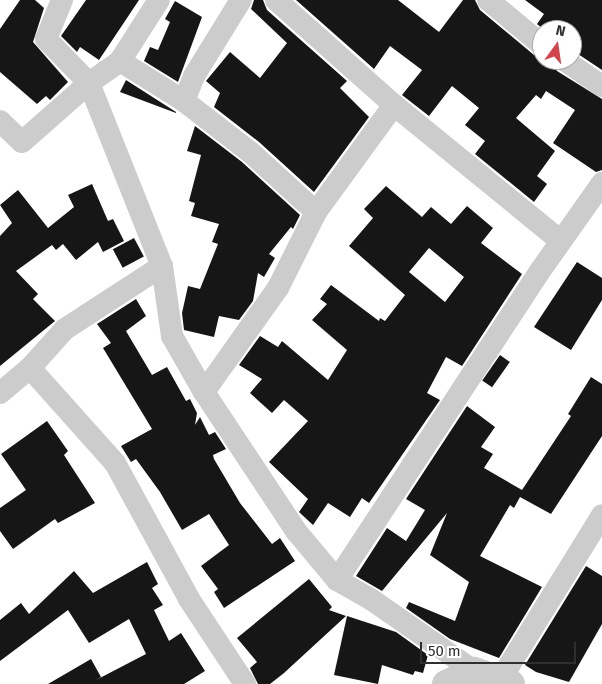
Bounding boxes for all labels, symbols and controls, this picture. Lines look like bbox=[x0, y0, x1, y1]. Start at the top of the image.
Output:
north arrow bbox=[532, 20, 582, 70]
text: N bbox=[554, 22, 567, 40]
scale bar bbox=[422, 632, 578, 664]
text: 50 m bbox=[428, 642, 461, 660]

